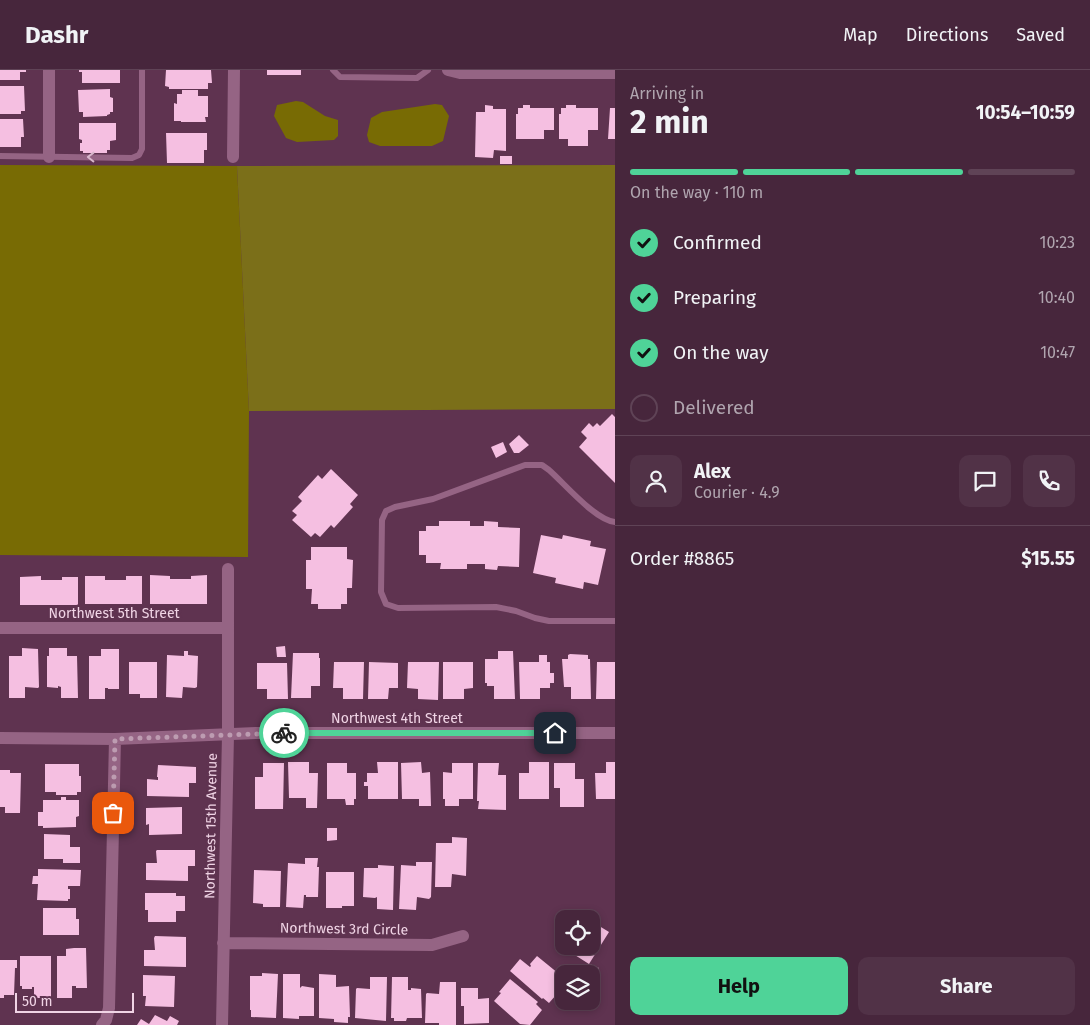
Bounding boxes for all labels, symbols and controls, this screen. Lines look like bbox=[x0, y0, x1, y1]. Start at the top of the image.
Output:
text: Dashr bbox=[25, 21, 88, 49]
text: Map bbox=[843, 24, 878, 46]
text: Directions bbox=[906, 24, 988, 46]
text: Saved bbox=[1016, 24, 1065, 46]
text: Arriving in bbox=[630, 84, 704, 103]
text: 10:54–10:59 bbox=[976, 101, 1075, 124]
text: 2 min bbox=[630, 103, 709, 141]
one-way arrow bbox=[86, 152, 94, 163]
text: On the way · 110 m bbox=[630, 183, 763, 202]
icon: check bbox=[630, 229, 658, 257]
text: Confirmed bbox=[673, 231, 762, 254]
text: 10:23 bbox=[1039, 233, 1075, 252]
icon: check bbox=[630, 284, 658, 312]
text: Preparing bbox=[673, 286, 756, 309]
text: 10:40 bbox=[1038, 288, 1075, 307]
icon: check bbox=[630, 339, 658, 367]
text: On the way bbox=[673, 341, 769, 364]
text: 10:47 bbox=[1040, 343, 1075, 362]
text: Delivered bbox=[673, 396, 755, 419]
button: person bbox=[630, 455, 682, 507]
button: chat bbox=[959, 455, 1011, 507]
button: phone bbox=[1023, 455, 1075, 507]
text: Alex bbox=[694, 460, 731, 483]
text: Courier · 4.9 bbox=[694, 483, 780, 502]
text: Order #8865 bbox=[630, 547, 734, 570]
text: $15.55 bbox=[1021, 547, 1075, 570]
street label: Northwest 5th Street bbox=[48, 605, 181, 622]
courier bbox=[259, 708, 309, 758]
street label: Northwest 4th Street bbox=[331, 710, 464, 727]
pin bbox=[534, 712, 576, 754]
icon: bike bbox=[270, 719, 298, 747]
icon: home bbox=[541, 719, 569, 747]
street label: Northwest 15th Avenue bbox=[201, 753, 221, 899]
pin bbox=[92, 792, 134, 834]
icon: bag bbox=[99, 799, 127, 827]
map controls bbox=[555, 910, 600, 1010]
button: locate bbox=[555, 910, 600, 955]
street label: Northwest 3rd Circle bbox=[280, 919, 408, 939]
button: Help bbox=[630, 957, 848, 1015]
button: Share bbox=[858, 957, 1075, 1015]
button: layers bbox=[555, 965, 600, 1010]
scale bar bbox=[15, 990, 134, 1013]
text: 50 m bbox=[22, 993, 53, 1010]

